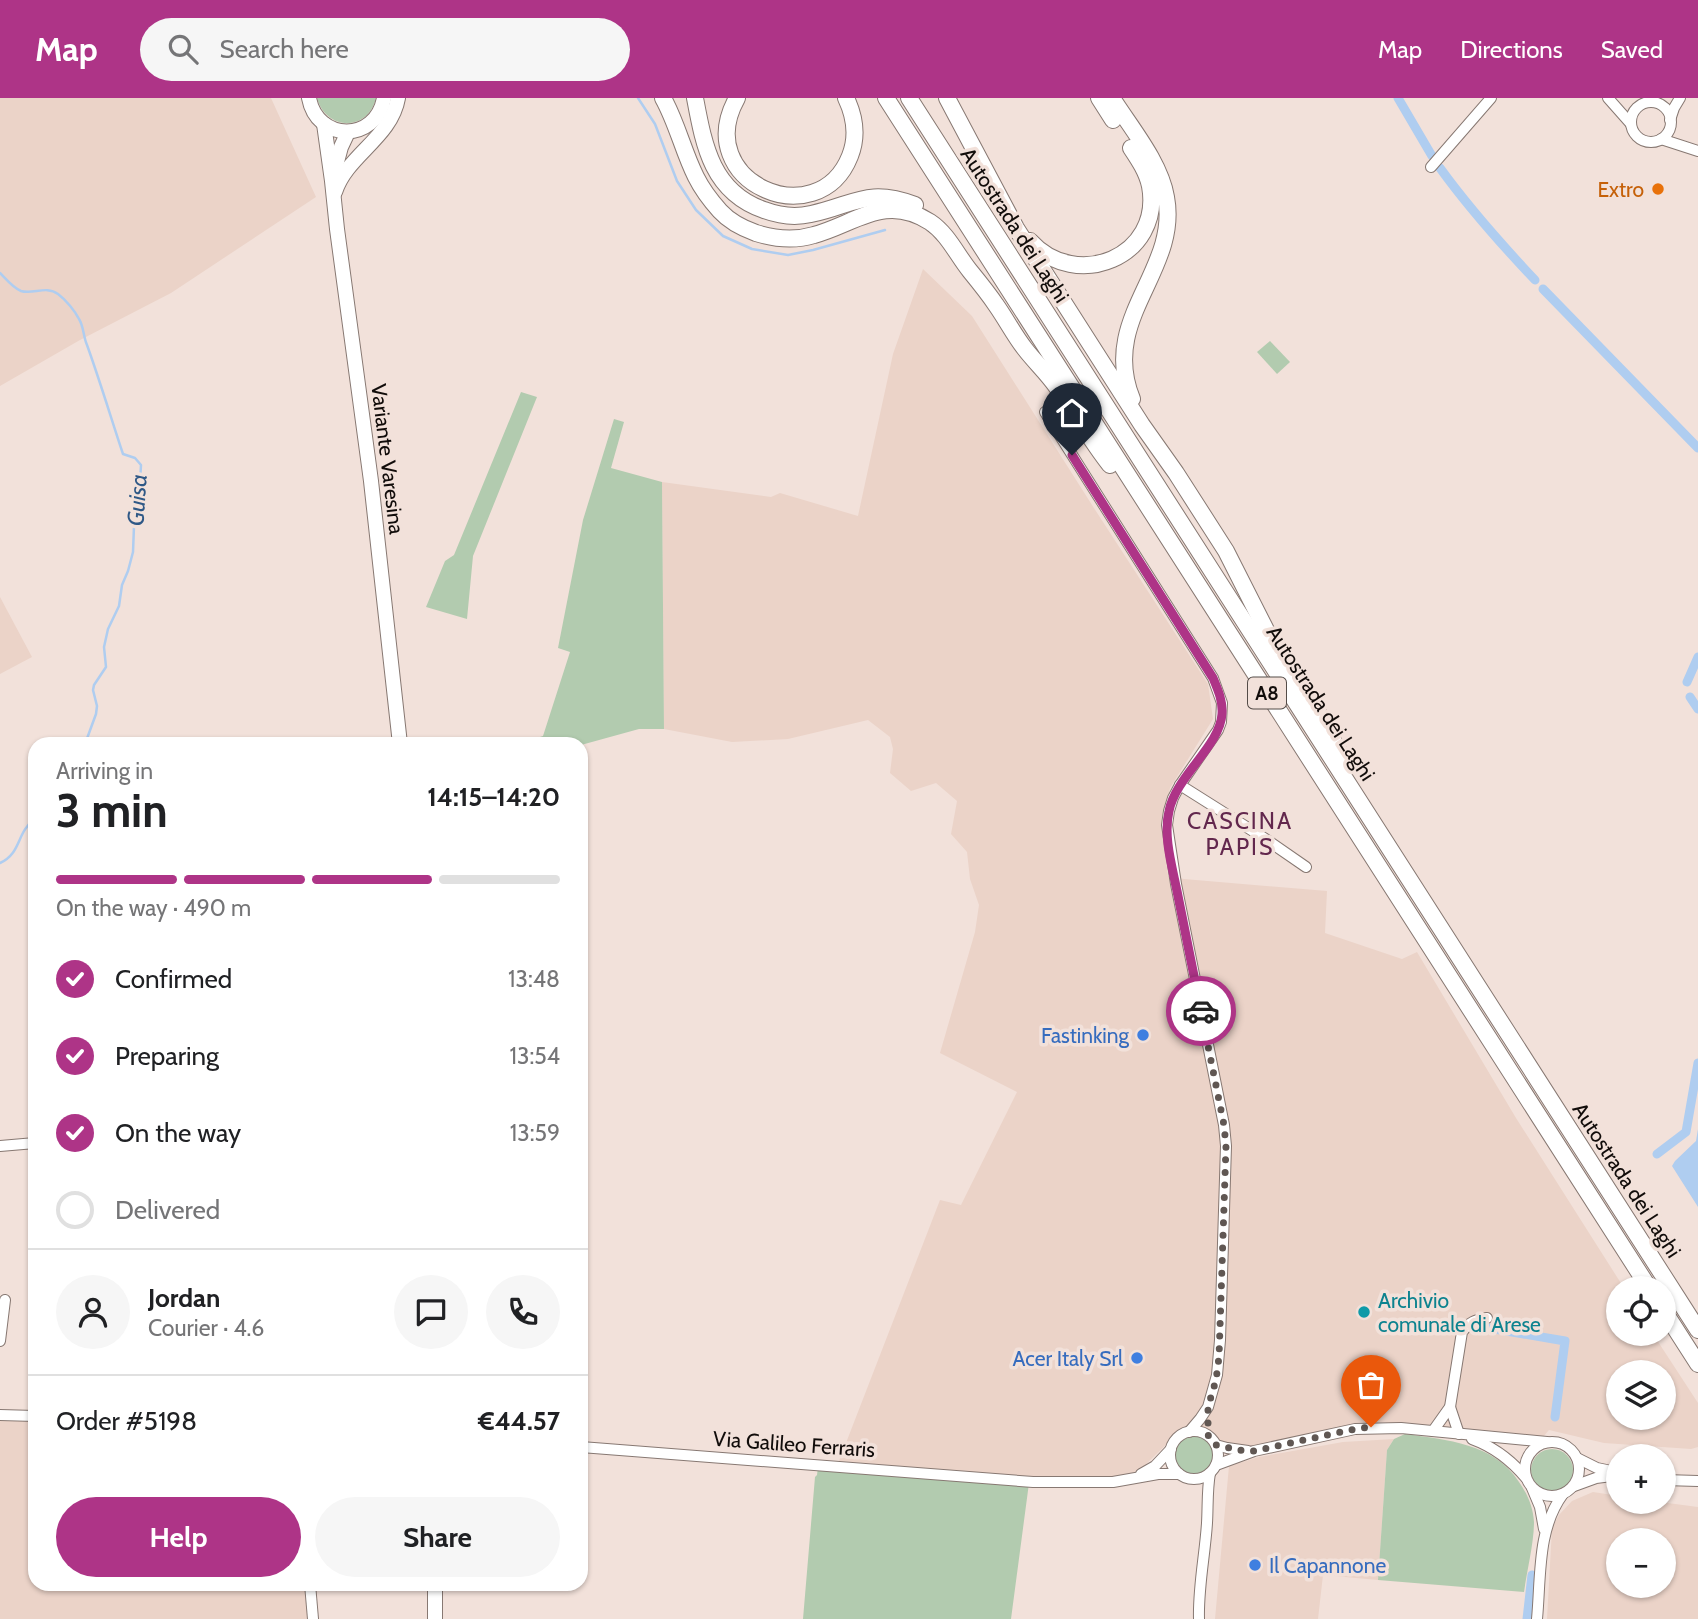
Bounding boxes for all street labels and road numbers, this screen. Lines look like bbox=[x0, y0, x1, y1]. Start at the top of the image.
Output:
street label: Autostrada dei Laghi bbox=[956, 143, 1074, 307]
street label: Variante Varesina bbox=[366, 382, 410, 536]
street label: Autostrada dei Laghi bbox=[1262, 621, 1380, 785]
road number: A8 bbox=[1248, 678, 1286, 708]
street label: Autostrada dei Laghi bbox=[1568, 1098, 1686, 1262]
street label: Via Galileo Ferraris bbox=[712, 1426, 876, 1462]

